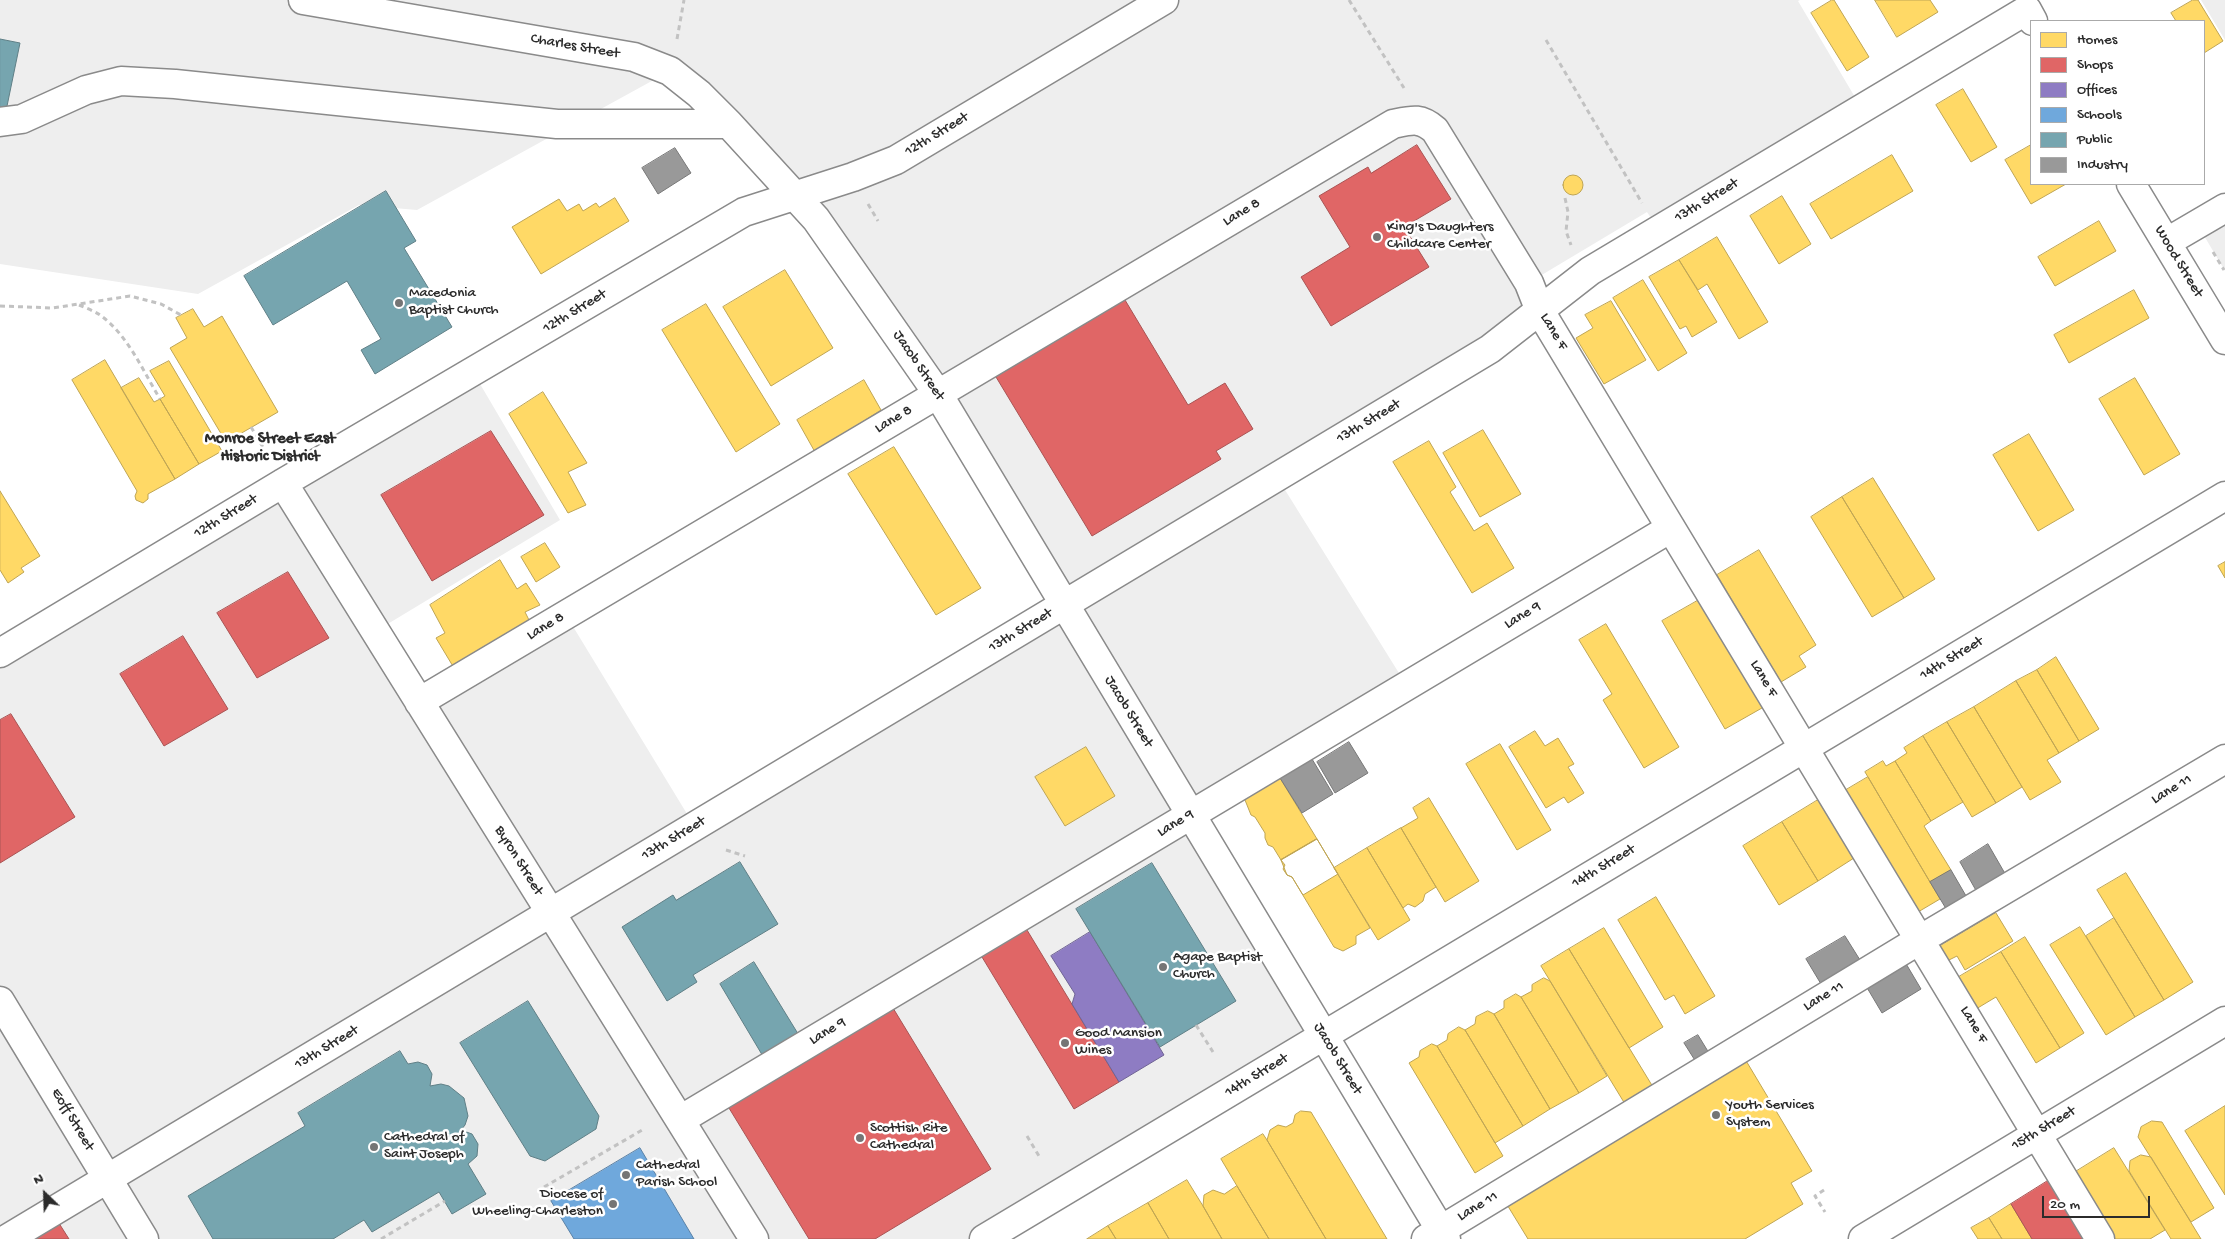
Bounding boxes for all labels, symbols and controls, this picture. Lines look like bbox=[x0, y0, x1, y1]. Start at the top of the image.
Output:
legend bbox=[2030, 20, 2205, 185]
street label: Charles Street bbox=[529, 30, 621, 64]
text: Homes bbox=[2077, 31, 2117, 49]
text: Shops bbox=[2077, 56, 2113, 74]
text: Offices bbox=[2077, 81, 2117, 99]
text: Schools bbox=[2077, 106, 2122, 124]
street label: 12th Street bbox=[902, 109, 972, 161]
text: Public bbox=[2077, 131, 2112, 149]
text: Industry bbox=[2077, 156, 2128, 174]
street label: 13th Street bbox=[1672, 175, 1742, 227]
street label: Lane 8 bbox=[1220, 195, 1264, 231]
place label: King's Daughters Childcare Center bbox=[1387, 219, 1493, 254]
street label: Wood Street bbox=[2150, 223, 2206, 301]
marker: King's Daughters Childcare Center bbox=[1371, 231, 1383, 243]
place label: Macedonia Baptist Church bbox=[409, 285, 499, 320]
street label: 12th Street bbox=[540, 286, 610, 338]
marker: Macedonia Baptist Church bbox=[393, 297, 405, 309]
street label: Lane F bbox=[1535, 310, 1571, 354]
street label: Jacob Street bbox=[888, 328, 948, 404]
street label: 13th Street bbox=[1334, 396, 1404, 448]
street label: Lane 8 bbox=[872, 402, 916, 438]
district label: Monroe Street East Historic District bbox=[205, 430, 335, 468]
street label: 12th Street bbox=[191, 491, 261, 543]
street label: Lane 9 bbox=[1501, 598, 1545, 634]
street label: 13th Street bbox=[986, 605, 1056, 657]
street label: Lane 8 bbox=[524, 609, 568, 645]
street label: 14th Street bbox=[1917, 633, 1987, 685]
street label: Lane F bbox=[1745, 657, 1781, 701]
street label: Jacob Street bbox=[1100, 673, 1156, 751]
street label: Lane 11 bbox=[2148, 771, 2196, 809]
street label: Lane 9 bbox=[1154, 806, 1198, 842]
street label: 13th Street bbox=[639, 813, 709, 865]
street label: Byron Street bbox=[489, 823, 547, 899]
street label: 14th Street bbox=[1569, 841, 1639, 893]
place label: Agape Baptist Church bbox=[1173, 949, 1262, 984]
marker: Agape Baptist Church bbox=[1157, 961, 1169, 973]
street label: Lane 11 bbox=[1800, 978, 1848, 1016]
street label: Lane F bbox=[1955, 1003, 1991, 1047]
street label: Lane 9 bbox=[806, 1014, 850, 1050]
street label: Jacob Street bbox=[1309, 1020, 1365, 1098]
street label: 13th Street bbox=[292, 1022, 362, 1074]
place label: Good Mansion Wines bbox=[1075, 1025, 1162, 1060]
marker: Good Mansion Wines bbox=[1059, 1037, 1071, 1049]
street label: 14th Street bbox=[1222, 1050, 1292, 1102]
street label: Eoff Street bbox=[46, 1085, 98, 1155]
place label: Youth Services System bbox=[1726, 1097, 1814, 1132]
street label: 15th Street bbox=[2009, 1103, 2079, 1155]
marker: Youth Services System bbox=[1710, 1109, 1722, 1121]
place label: Scottish Rite Cathedral bbox=[870, 1120, 947, 1155]
place label: Cathedral of Saint Joseph bbox=[384, 1129, 464, 1164]
marker: Scottish Rite Cathedral bbox=[854, 1132, 866, 1144]
marker: Cathedral of Saint Joseph bbox=[368, 1141, 380, 1153]
place label: Cathedral Parish School bbox=[636, 1157, 717, 1192]
north arrow bbox=[20, 1169, 70, 1219]
marker: Cathedral Parish School bbox=[620, 1169, 632, 1181]
text: N bbox=[31, 1170, 46, 1189]
place label: Diocese of Wheeling-Charleston bbox=[472, 1186, 603, 1221]
scale bar bbox=[2045, 1186, 2152, 1218]
street label: Lane 11 bbox=[1454, 1188, 1502, 1226]
text: 20 m bbox=[2050, 1196, 2080, 1214]
marker: Diocese of Wheeling-Charleston bbox=[607, 1198, 619, 1210]

